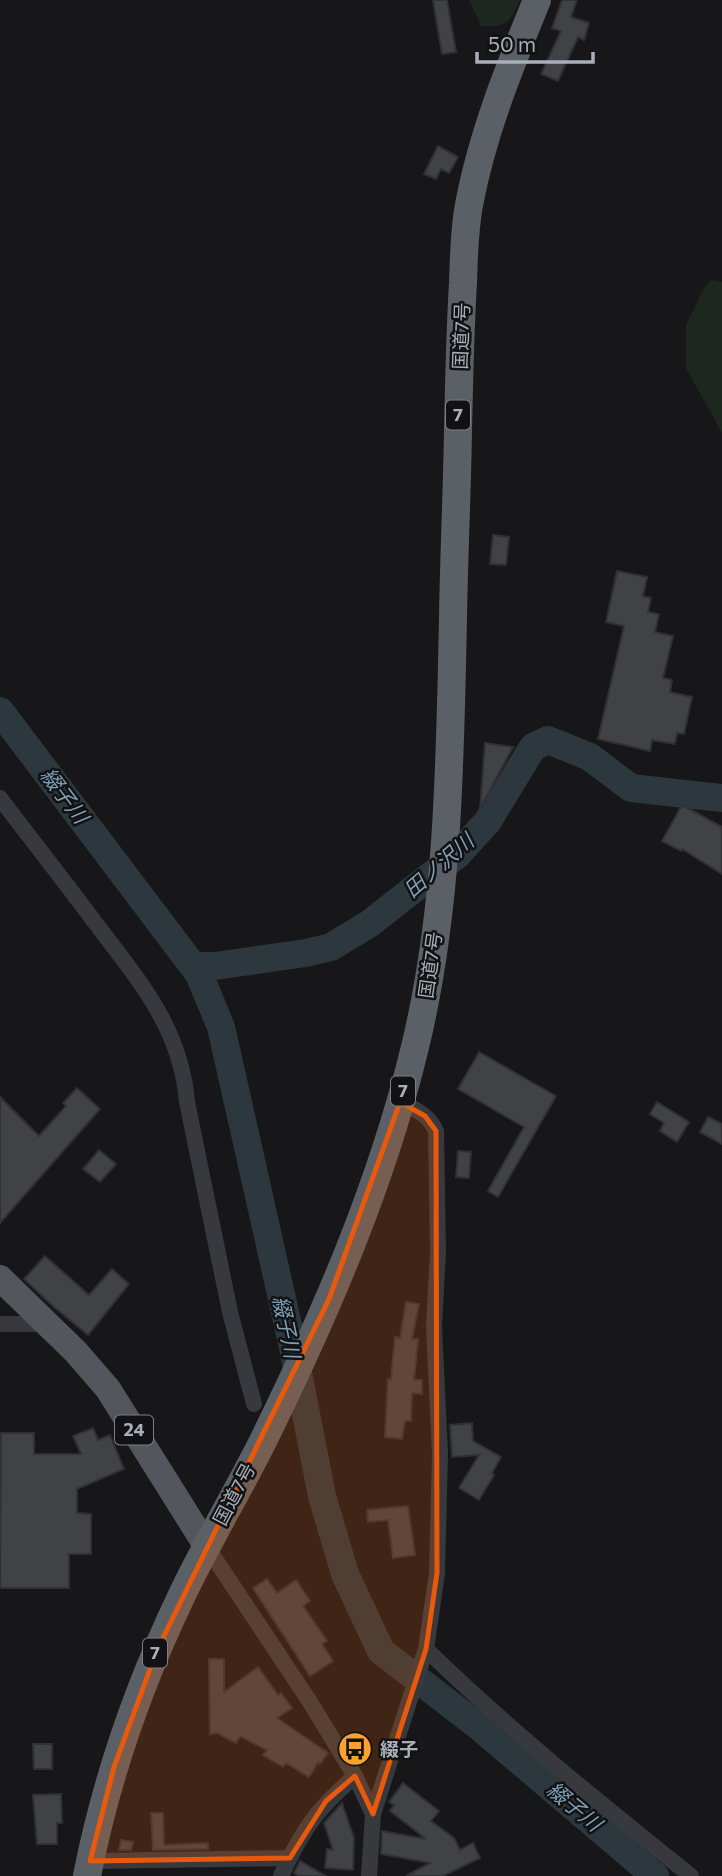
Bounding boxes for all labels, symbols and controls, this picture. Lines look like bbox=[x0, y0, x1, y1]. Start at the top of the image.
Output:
scale bar bbox=[477, 21, 592, 65]
text: 50 m bbox=[488, 31, 536, 56]
street label: 国道7号 bbox=[448, 302, 473, 370]
road number: 7 bbox=[446, 400, 470, 430]
water label: 綴子川 bbox=[36, 762, 95, 829]
water label: 田ノ沢川 bbox=[398, 827, 479, 902]
street label: 国道7号 bbox=[413, 930, 446, 1000]
road number: 7 bbox=[391, 1076, 415, 1106]
water label: 綴子川 bbox=[269, 1293, 307, 1362]
road number: 24 bbox=[115, 1415, 153, 1444]
street label: 国道7号 bbox=[208, 1459, 259, 1529]
road number: 7 bbox=[143, 1638, 167, 1668]
bus stop icon: 綴子 bbox=[336, 1730, 374, 1768]
place label: 綴子 bbox=[380, 1737, 418, 1760]
water label: 綴子川 bbox=[543, 1776, 609, 1837]

